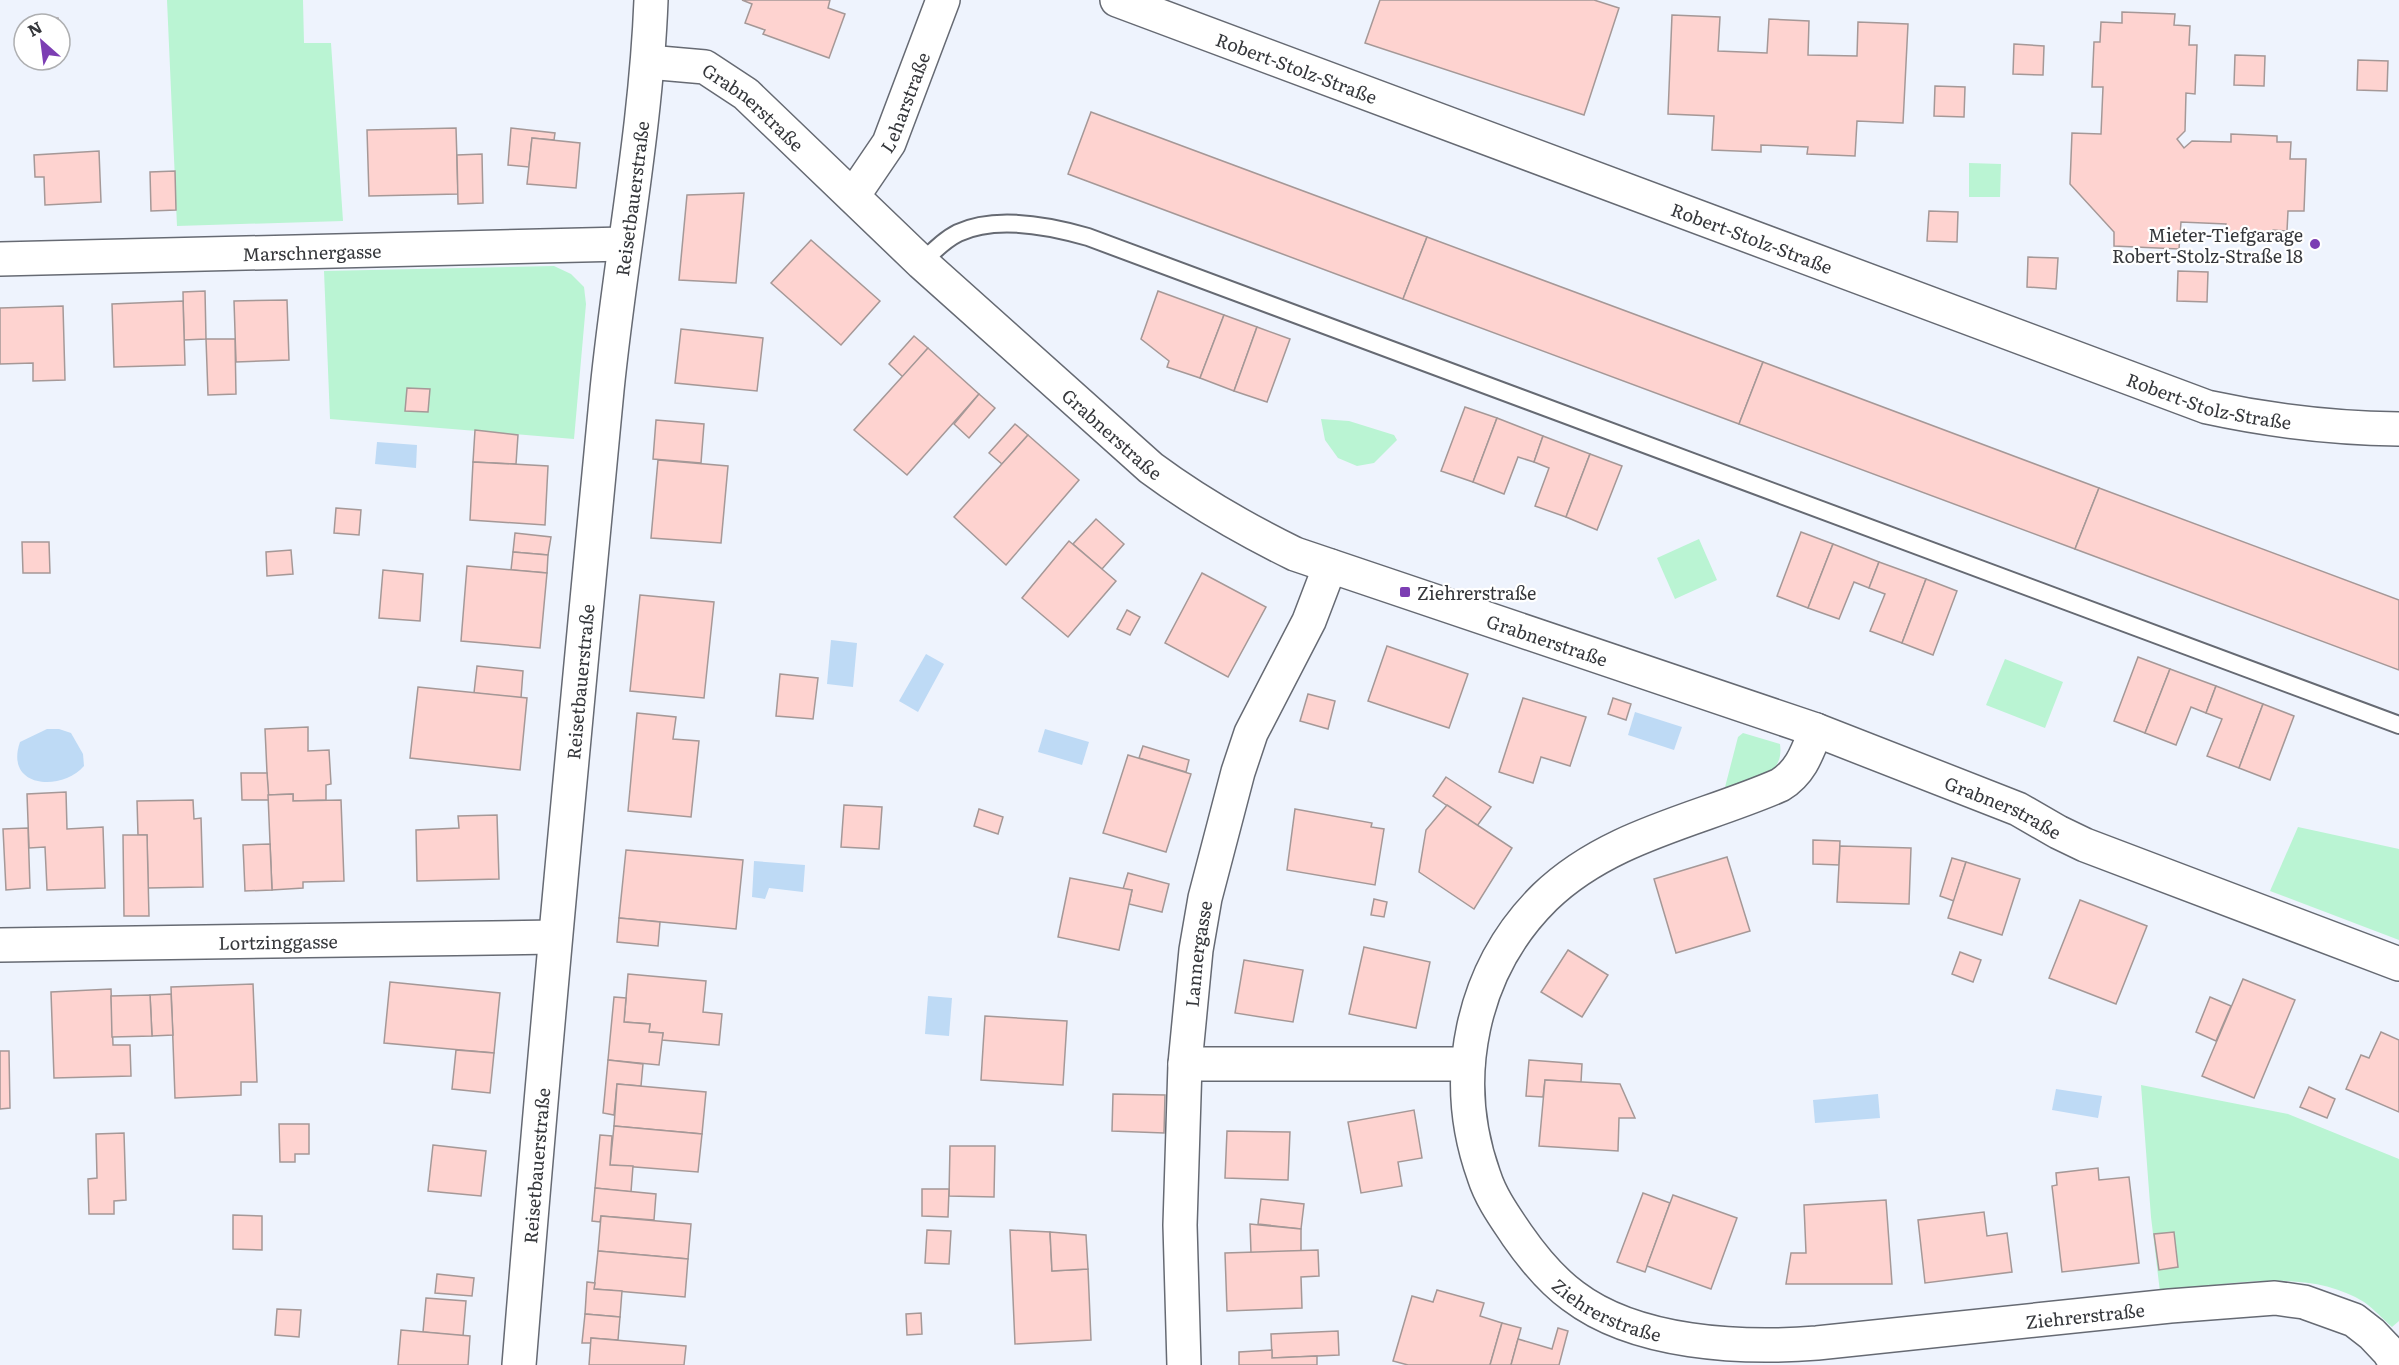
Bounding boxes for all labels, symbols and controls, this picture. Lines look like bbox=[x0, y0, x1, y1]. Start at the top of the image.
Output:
north arrow bbox=[12, 12, 72, 72]
text: N bbox=[23, 14, 46, 42]
street label: Robert-Stolz-Straße bbox=[1212, 25, 1381, 110]
street label: Leharstraße bbox=[873, 48, 936, 158]
street label: Grabnerstraße bbox=[697, 56, 811, 157]
street label: Reisetbauerstraße bbox=[608, 119, 655, 278]
street label: Robert-Stolz-Straße bbox=[1668, 195, 1837, 280]
place label: Mieter-Tiefgarage Robert-Stolz-Straße 18 bbox=[2112, 221, 2303, 269]
street label: Marschnergasse bbox=[242, 236, 382, 267]
marker: Mieter-Tiefgarage Robert-Stolz-Straße 18 bbox=[2308, 237, 2322, 251]
street label: Robert-Stolz-Straße bbox=[2123, 365, 2293, 435]
street label: Grabnerstraße bbox=[1057, 381, 1168, 486]
place label: Ziehrerstraße bbox=[1417, 579, 1536, 606]
marker: Ziehrerstraße bbox=[1398, 585, 1412, 599]
street label: Reisetbauerstraße bbox=[559, 603, 600, 761]
street label: Grabnerstraße bbox=[1483, 606, 1611, 672]
street label: Grabnerstraße bbox=[1941, 768, 2067, 845]
street label: Lannergasse bbox=[1177, 898, 1218, 1008]
street label: Lortzinggasse bbox=[218, 927, 338, 955]
street label: Reisetbauerstraße bbox=[515, 1087, 556, 1245]
street label: Ziehrerstraße bbox=[1547, 1271, 1664, 1347]
street label: Ziehrerstraße bbox=[2024, 1295, 2146, 1335]

